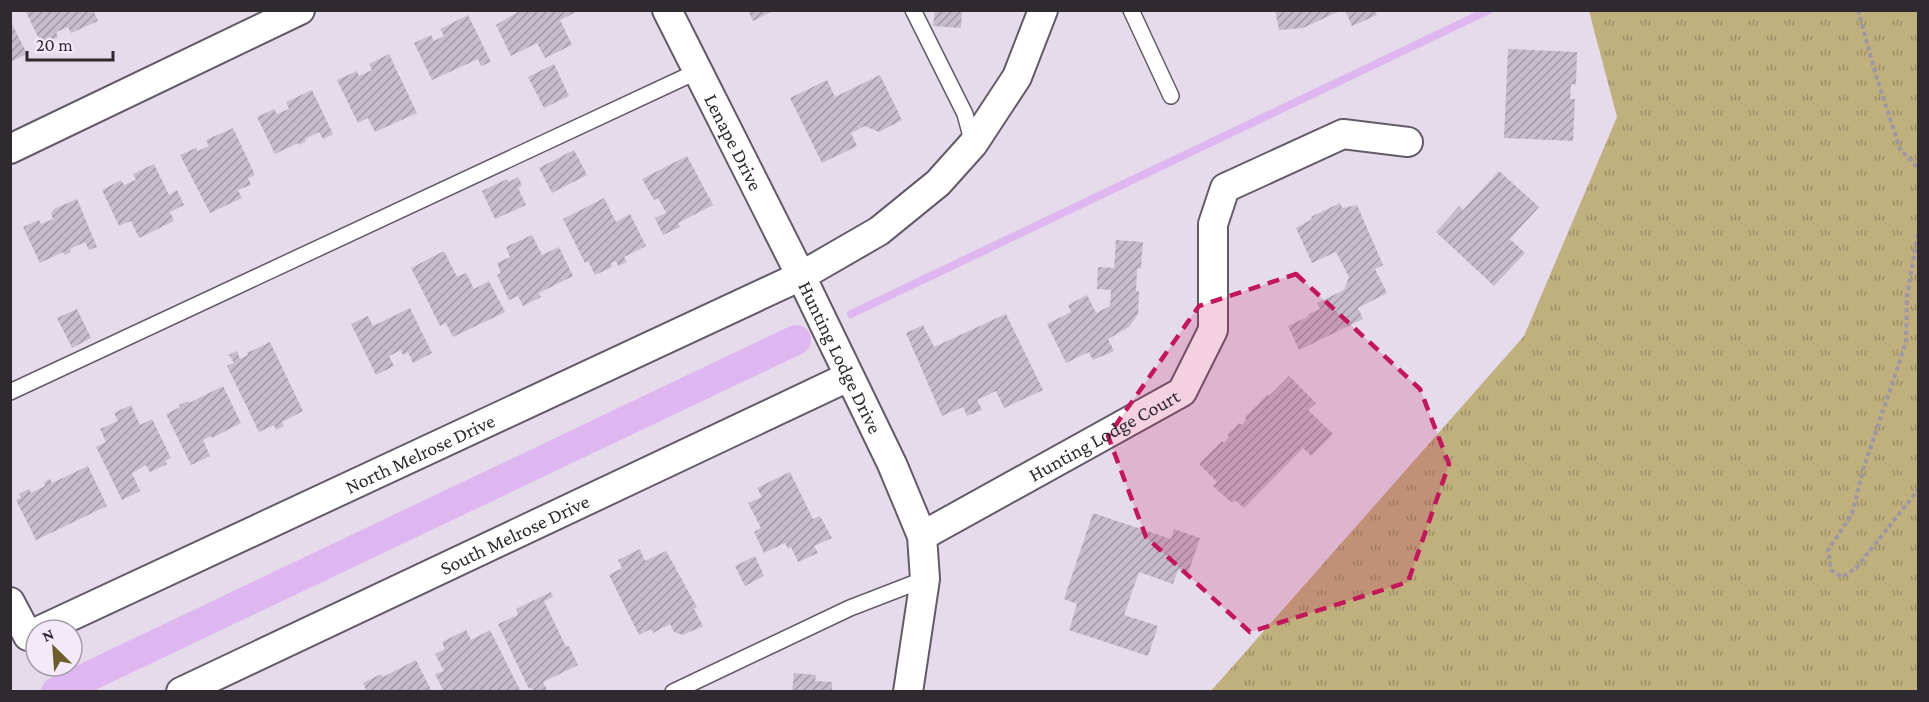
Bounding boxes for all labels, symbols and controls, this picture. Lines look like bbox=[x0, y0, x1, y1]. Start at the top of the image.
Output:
scale bar bbox=[27, 24, 112, 62]
text: 20 m bbox=[36, 35, 73, 55]
street label: Lenape Drive bbox=[700, 90, 767, 194]
street label: Hunting Lodge Drive bbox=[794, 277, 887, 437]
street label: Hunting Lodge Court bbox=[1025, 384, 1184, 486]
street label: North Melrose Drive bbox=[342, 409, 498, 498]
street label: South Melrose Drive bbox=[437, 490, 593, 579]
north arrow bbox=[24, 618, 84, 678]
text: N bbox=[39, 625, 56, 645]

